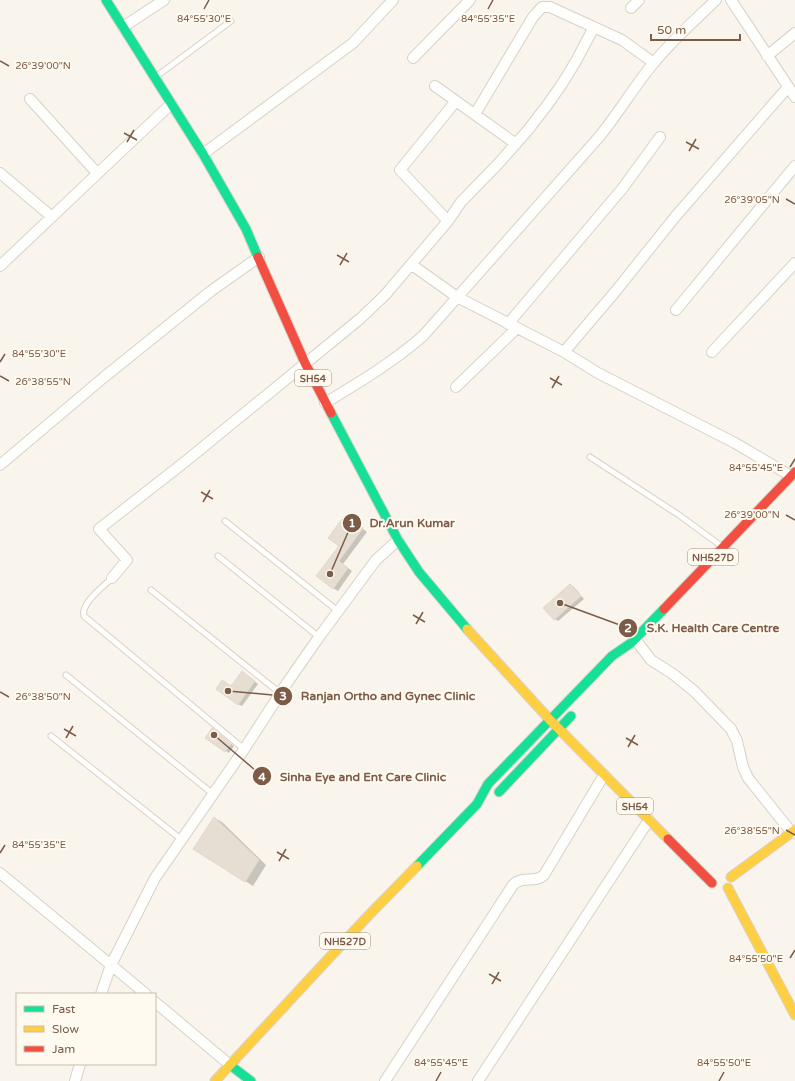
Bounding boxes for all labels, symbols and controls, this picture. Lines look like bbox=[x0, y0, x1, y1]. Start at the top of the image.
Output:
text: 84°55'30"E bbox=[177, 13, 231, 25]
text: 84°55'35"E bbox=[461, 13, 515, 25]
scale bar bbox=[651, 16, 740, 42]
text: 50 m bbox=[657, 23, 686, 37]
text: 26°39'00"N bbox=[15, 60, 71, 72]
text: 26°39'05"N bbox=[724, 194, 780, 206]
text: 84°55'30"E bbox=[12, 348, 66, 360]
road number: SH54 bbox=[295, 370, 331, 386]
text: 26°38'55"N bbox=[15, 376, 71, 388]
text: 84°55'45"E bbox=[729, 462, 783, 474]
text: 26°39'00"N bbox=[724, 509, 780, 521]
callout: Dr.Arun Kumar bbox=[342, 511, 463, 535]
text: 1 bbox=[348, 516, 356, 530]
text: Dr.Arun Kumar bbox=[369, 516, 455, 530]
road number: NH527D bbox=[688, 549, 738, 565]
callout: S.K. Health Care Centre bbox=[618, 616, 787, 640]
text: 2 bbox=[624, 621, 632, 635]
text: S.K. Health Care Centre bbox=[647, 621, 779, 635]
callout: Ranjan Ortho and Gynec Clinic bbox=[273, 684, 484, 708]
text: 3 bbox=[279, 689, 287, 703]
text: Ranjan Ortho and Gynec Clinic bbox=[301, 689, 476, 704]
text: 26°38'50"N bbox=[15, 691, 71, 703]
callout: Sinha Eye and Ent Care Clinic bbox=[252, 764, 455, 788]
text: 4 bbox=[258, 770, 266, 784]
text: Sinha Eye and Ent Care Clinic bbox=[280, 770, 447, 785]
road number: SH54 bbox=[617, 798, 653, 814]
text: 26°38'55"N bbox=[724, 825, 780, 837]
text: 84°55'35"E bbox=[12, 839, 66, 851]
road number: NH527D bbox=[320, 933, 370, 949]
text: 84°55'50"E bbox=[729, 953, 783, 965]
legend bbox=[16, 993, 156, 1065]
text: Fast bbox=[52, 1002, 76, 1016]
text: Slow bbox=[52, 1022, 79, 1036]
text: Jam bbox=[52, 1042, 75, 1056]
text: 84°55'45"E bbox=[414, 1057, 468, 1069]
text: 84°55'50"E bbox=[697, 1057, 751, 1069]

